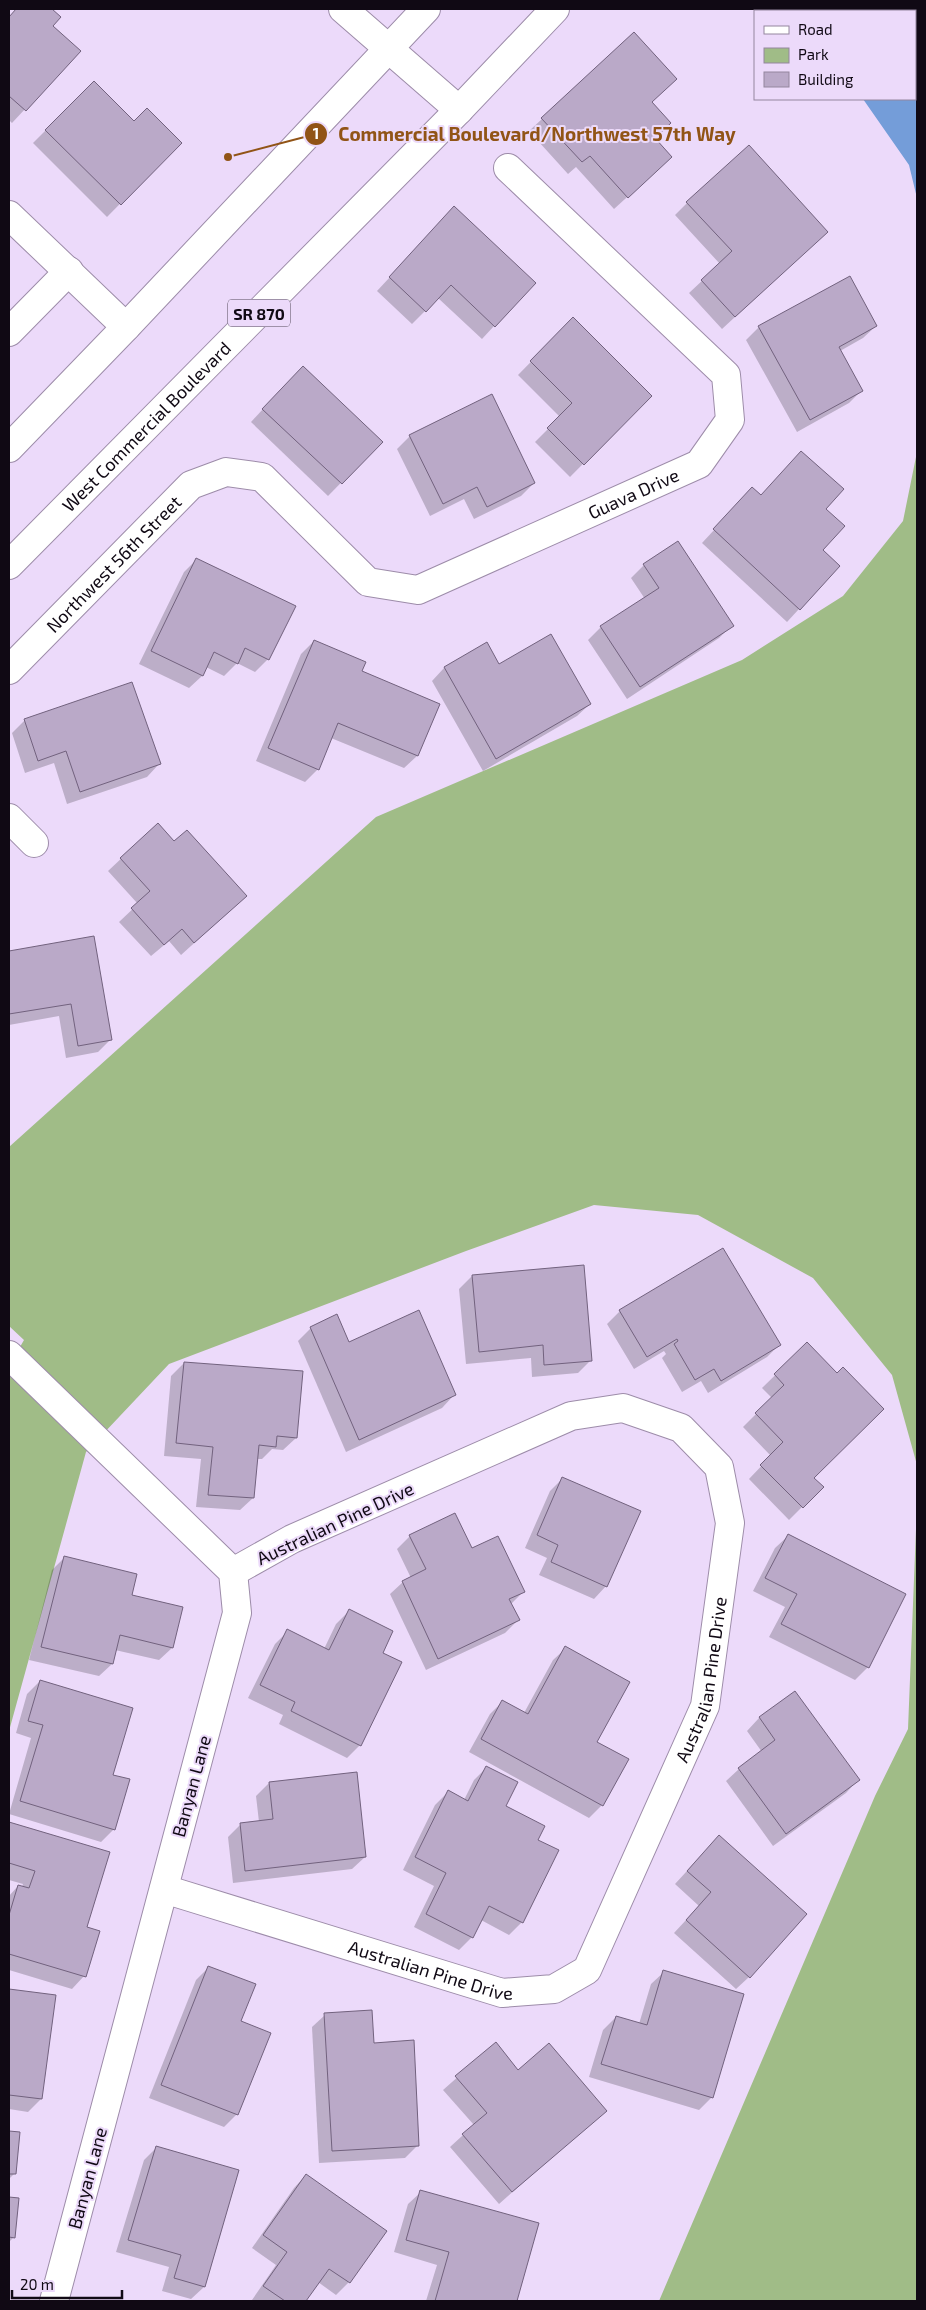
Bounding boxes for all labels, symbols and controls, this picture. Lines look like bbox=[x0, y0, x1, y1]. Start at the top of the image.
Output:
legend bbox=[754, 10, 916, 100]
text: Road bbox=[798, 20, 833, 38]
text: Park bbox=[798, 45, 829, 63]
text: Building bbox=[798, 70, 854, 88]
callout: Commercial Boulevard/Northwest 57th Way bbox=[303, 117, 746, 151]
text: Commercial Boulevard/Northwest 57th Way bbox=[338, 122, 736, 146]
text: 1 bbox=[313, 124, 319, 142]
road number: SR 870 bbox=[228, 300, 290, 326]
street label: West Commercial Boulevard bbox=[57, 337, 235, 516]
street label: Guava Drive bbox=[584, 463, 682, 523]
street label: Northwest 56th Street bbox=[41, 491, 186, 637]
street label: Australian Pine Drive bbox=[253, 1477, 417, 1569]
street label: Australian Pine Drive bbox=[670, 1595, 731, 1766]
street label: Banyan Lane bbox=[167, 1733, 215, 1839]
street label: Australian Pine Drive bbox=[346, 1935, 514, 2004]
street label: Banyan Lane bbox=[63, 2125, 111, 2231]
scale bar bbox=[12, 2268, 122, 2300]
text: 20 m bbox=[20, 2275, 54, 2293]

